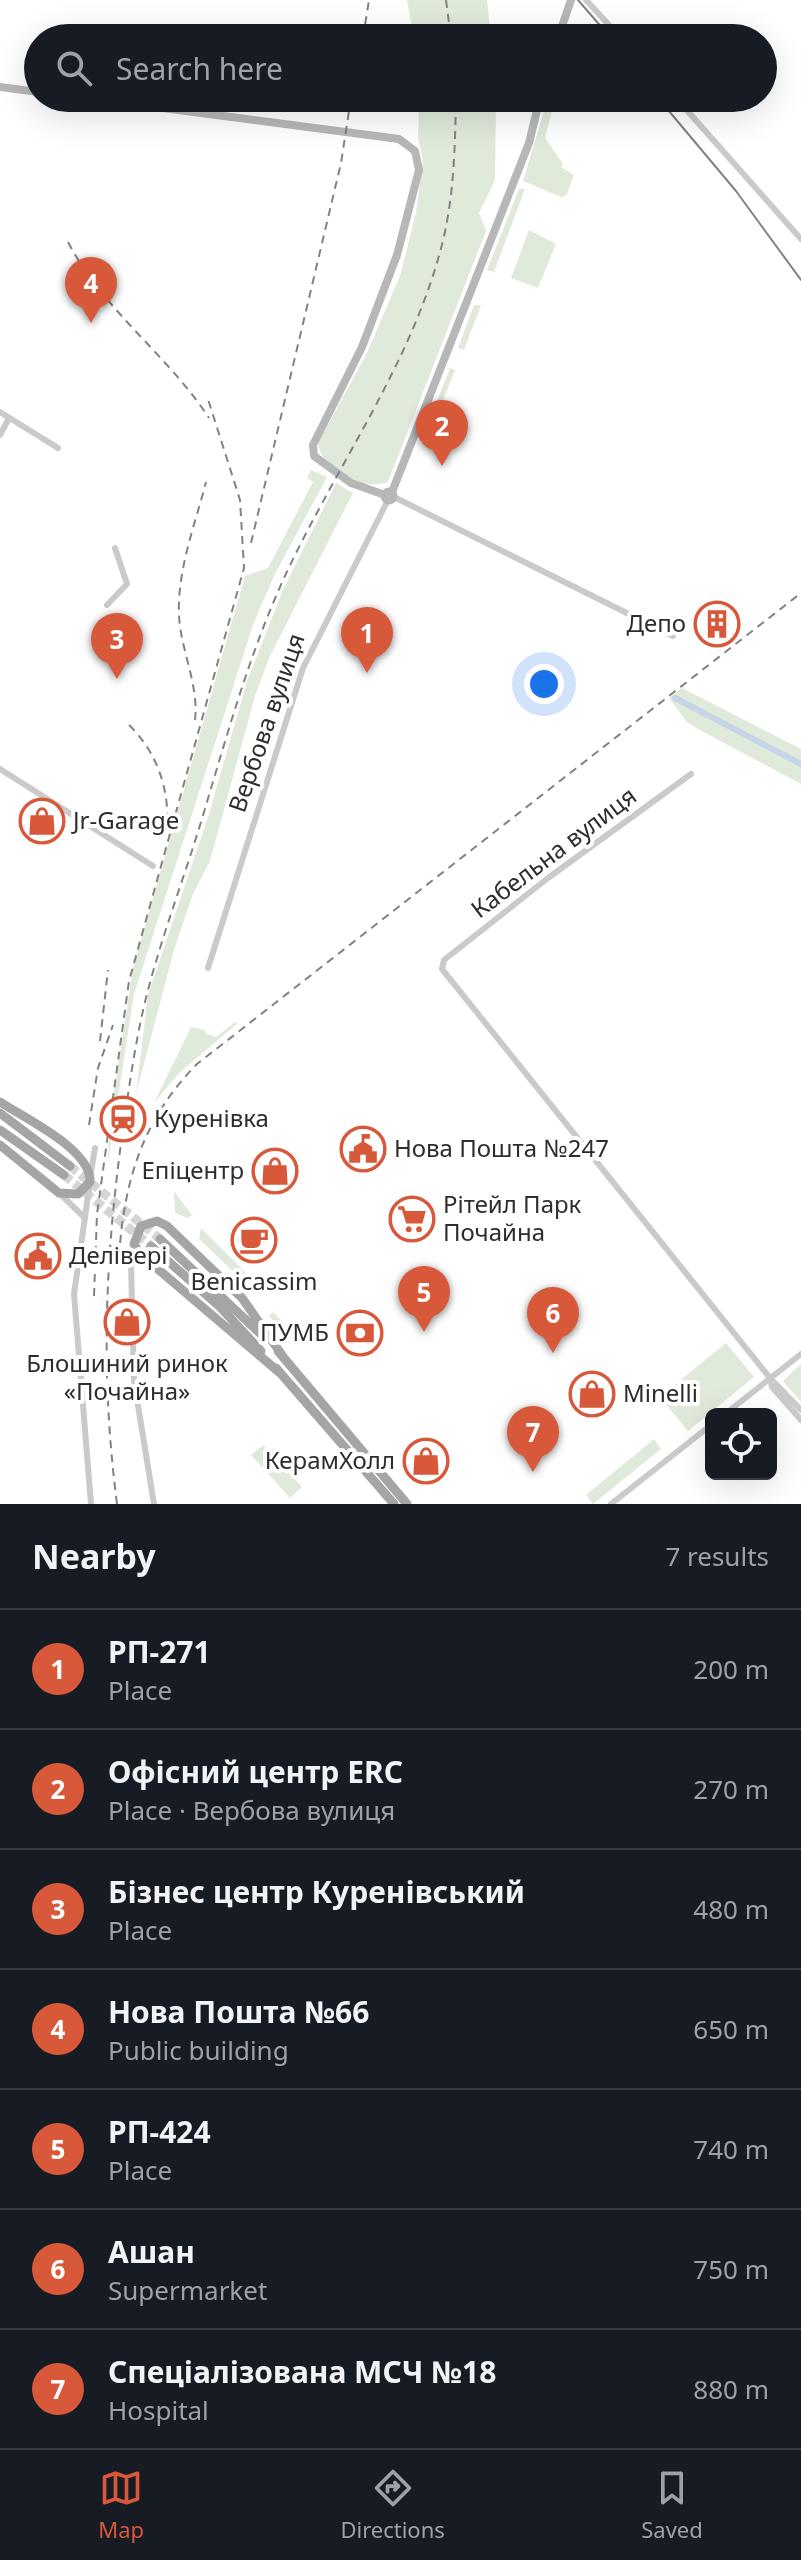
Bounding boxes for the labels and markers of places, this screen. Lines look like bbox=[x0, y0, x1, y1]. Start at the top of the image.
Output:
pin: 4 bbox=[65, 257, 117, 323]
pin: 2 bbox=[416, 400, 468, 466]
building icon: Депо bbox=[693, 600, 741, 648]
place label: Депо bbox=[626, 606, 686, 639]
pin: 1 bbox=[341, 607, 393, 673]
pin: 3 bbox=[91, 613, 143, 679]
shop icon: Jr-Garage bbox=[18, 797, 66, 845]
place label: Jr-Garage bbox=[71, 803, 179, 836]
station icon: Куренівка bbox=[99, 1095, 147, 1143]
place label: Куренівка bbox=[154, 1101, 269, 1134]
public building icon: Нова Пошта №247 bbox=[339, 1125, 387, 1173]
place label: Нова Пошта №247 bbox=[394, 1131, 609, 1164]
shop icon: Епіцентр bbox=[251, 1147, 299, 1195]
place label: Епіцентр bbox=[142, 1153, 244, 1186]
place label: Рітейл Парк Почайна bbox=[443, 1187, 582, 1248]
supermarket icon: Рітейл Парк Почайна bbox=[388, 1195, 436, 1243]
cafe icon: Benicassim bbox=[230, 1216, 278, 1264]
public building icon: Делівері bbox=[14, 1232, 62, 1280]
place label: Делівері bbox=[69, 1238, 168, 1271]
place label: Benicassim bbox=[191, 1264, 317, 1297]
pin: 5 bbox=[398, 1266, 450, 1332]
pin: 6 bbox=[527, 1287, 579, 1353]
shop icon: Блошиний ринок «Почайна» bbox=[103, 1298, 151, 1346]
bank icon: ПУМБ bbox=[336, 1309, 384, 1357]
place label: ПУМБ bbox=[260, 1315, 329, 1348]
place label: Блошиний ринок «Почайна» bbox=[26, 1346, 228, 1407]
shop icon: Minelli bbox=[568, 1370, 616, 1418]
place label: Minelli bbox=[623, 1376, 698, 1409]
pin: 7 bbox=[507, 1406, 559, 1472]
shop icon: КерамХолл bbox=[402, 1437, 450, 1485]
place label: КерамХолл bbox=[265, 1443, 395, 1476]

